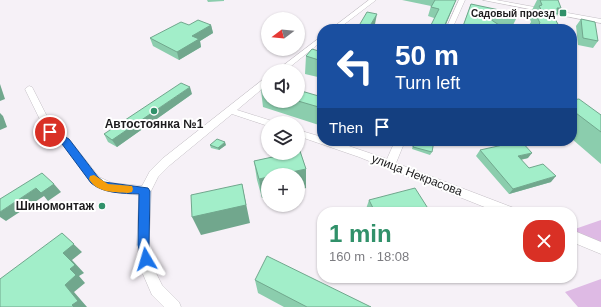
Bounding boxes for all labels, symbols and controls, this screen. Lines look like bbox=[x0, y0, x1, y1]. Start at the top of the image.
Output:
place label: Садовый проезд bbox=[471, 8, 556, 19]
marker: Садовый проезд bbox=[558, 8, 568, 18]
north arrow bbox=[261, 12, 305, 56]
map controls bbox=[261, 12, 305, 212]
icon: left bbox=[329, 40, 381, 92]
text: 50 m bbox=[395, 40, 459, 71]
button: sound bbox=[261, 64, 305, 108]
text: Turn left bbox=[395, 73, 460, 93]
marker: Автостоянка №1 bbox=[149, 106, 159, 116]
pin bbox=[33, 115, 67, 149]
button: layers bbox=[261, 116, 305, 160]
icon: arrive bbox=[371, 116, 393, 138]
place label: Автостоянка №1 bbox=[105, 117, 204, 131]
text: Then bbox=[329, 119, 363, 136]
icon: arrive bbox=[39, 121, 61, 143]
street label: улица Некрасова bbox=[370, 151, 465, 199]
button: + bbox=[261, 168, 305, 212]
place label: Шиномонтаж bbox=[16, 199, 94, 213]
marker: Шиномонтаж bbox=[97, 201, 107, 211]
text: 1 min bbox=[329, 220, 392, 247]
button: close bbox=[523, 220, 565, 262]
position arrow bbox=[125, 238, 167, 280]
text: 160 m · 18:08 bbox=[329, 249, 409, 264]

